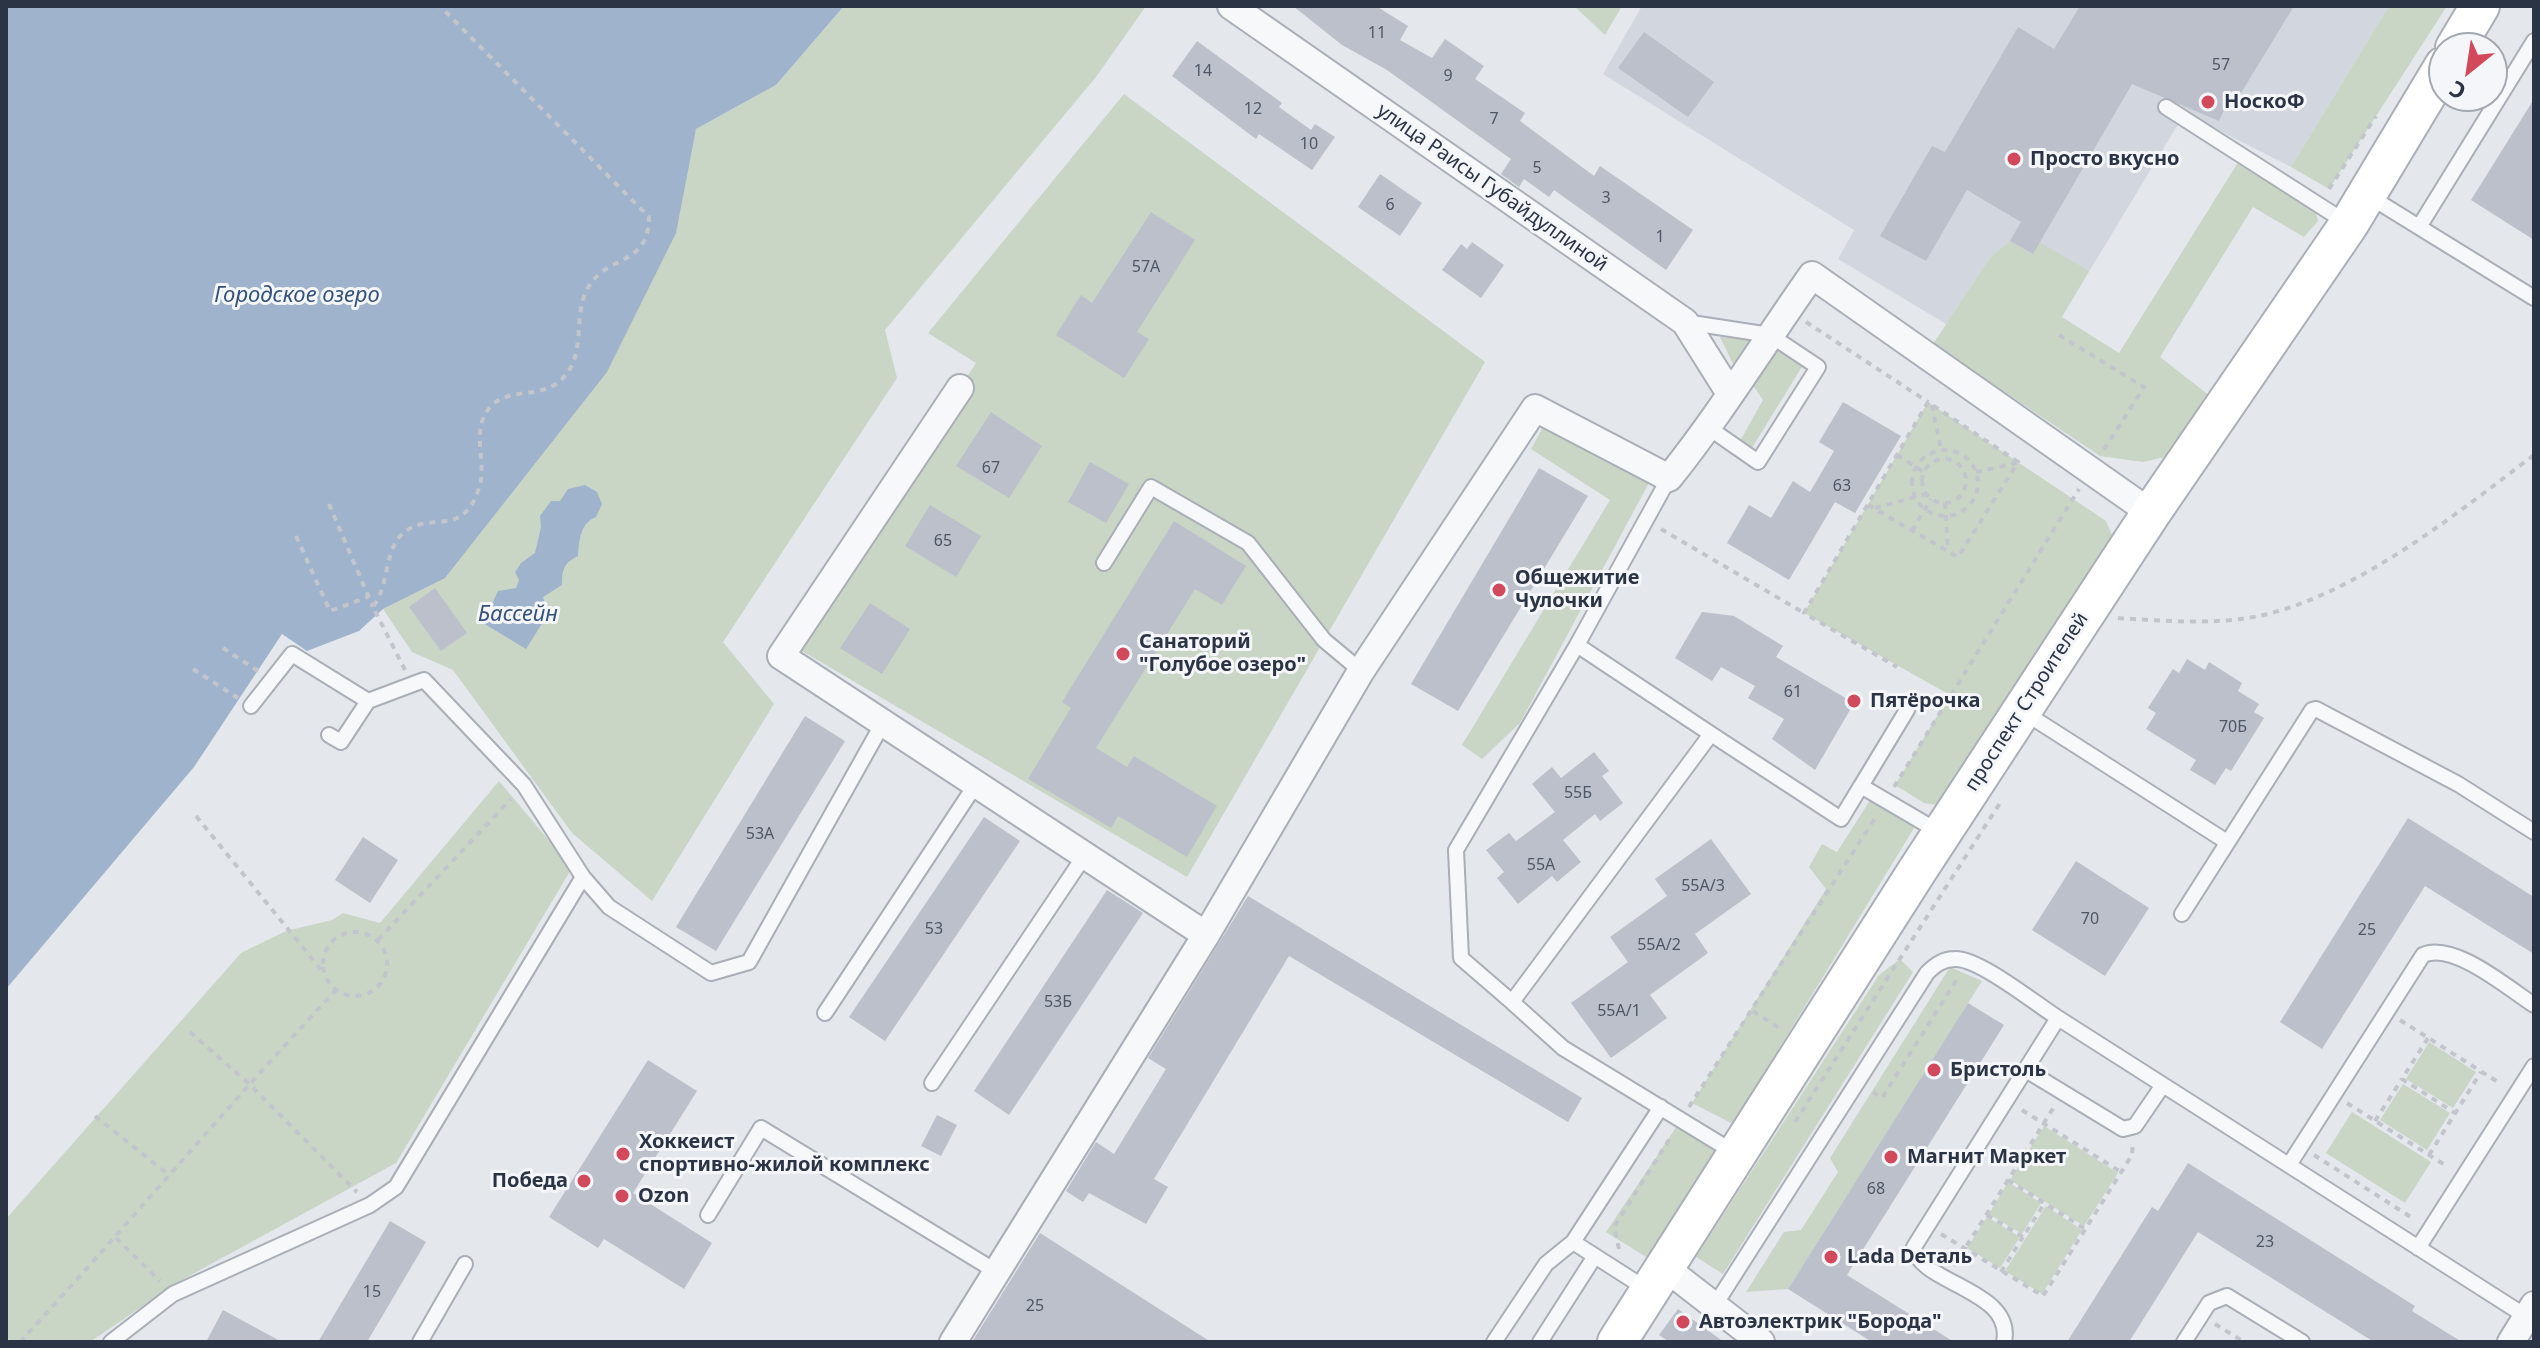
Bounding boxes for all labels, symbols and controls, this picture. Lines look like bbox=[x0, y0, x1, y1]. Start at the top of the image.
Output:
house number: 11 bbox=[1368, 23, 1386, 43]
north arrow bbox=[2428, 32, 2508, 112]
house number: 57 bbox=[2212, 55, 2230, 75]
house number: 14 bbox=[1194, 61, 1212, 81]
house number: 9 bbox=[1443, 66, 1453, 86]
text: С bbox=[2443, 75, 2471, 108]
place label: НоскоФ bbox=[2224, 90, 2305, 114]
marker: НоскоФ bbox=[2199, 93, 2217, 111]
house number: 12 bbox=[1244, 99, 1262, 119]
street label: улица Раисы Губайдуллиной bbox=[1372, 99, 1612, 277]
house number: 7 bbox=[1489, 109, 1499, 129]
house number: 10 bbox=[1300, 134, 1318, 154]
place label: Просто вкусно bbox=[2030, 147, 2179, 171]
marker: Просто вкусно bbox=[2005, 150, 2023, 168]
house number: 5 bbox=[1532, 158, 1542, 178]
house number: 3 bbox=[1601, 188, 1611, 208]
house number: 6 bbox=[1385, 195, 1395, 215]
house number: 1 bbox=[1655, 227, 1665, 247]
house number: 57А bbox=[1132, 257, 1160, 277]
water label: Городское озеро bbox=[214, 283, 380, 309]
house number: 67 bbox=[982, 458, 1000, 478]
house number: 63 bbox=[1833, 476, 1851, 496]
house number: 65 bbox=[934, 531, 952, 551]
place label: Общежитие Чулочки bbox=[1515, 566, 1639, 613]
marker: Общежитие Чулочки bbox=[1490, 581, 1508, 599]
water label: Бассейн bbox=[478, 602, 558, 628]
street label: проспект Строителей bbox=[1960, 608, 2094, 796]
place label: Санаторий "Голубое озеро" bbox=[1139, 630, 1306, 677]
marker: Санаторий "Голубое озеро" bbox=[1114, 645, 1132, 663]
house number: 61 bbox=[1784, 682, 1802, 702]
place label: Пятёрочка bbox=[1870, 689, 1980, 713]
marker: Пятёрочка bbox=[1845, 692, 1863, 710]
house number: 70Б bbox=[2219, 717, 2247, 737]
house number: 55Б bbox=[1564, 783, 1592, 803]
house number: 53А bbox=[746, 824, 774, 844]
house number: 55А bbox=[1527, 855, 1555, 875]
house number: 55А/3 bbox=[1681, 876, 1725, 896]
house number: 70 bbox=[2081, 909, 2099, 929]
house number: 53 bbox=[925, 919, 943, 939]
house number: 25 bbox=[2358, 920, 2376, 940]
house number: 55А/2 bbox=[1637, 935, 1681, 955]
house number: 53Б bbox=[1044, 992, 1072, 1012]
house number: 55А/1 bbox=[1597, 1001, 1641, 1021]
place label: Бристоль bbox=[1950, 1058, 2046, 1082]
marker: Бристоль bbox=[1925, 1061, 1943, 1079]
place label: Хоккеист спортивно-жилой комплекс bbox=[639, 1130, 930, 1177]
marker: Хоккеист спортивно-жилой комплекс bbox=[614, 1145, 632, 1163]
place label: Магнит Маркет bbox=[1907, 1145, 2066, 1169]
marker: Магнит Маркет bbox=[1882, 1148, 1900, 1166]
place label: Победа bbox=[492, 1169, 568, 1193]
marker: Победа bbox=[575, 1172, 593, 1190]
house number: 68 bbox=[1867, 1179, 1885, 1199]
place label: Ozon bbox=[638, 1184, 689, 1208]
marker: Ozon bbox=[613, 1187, 631, 1205]
house number: 23 bbox=[2256, 1232, 2274, 1252]
place label: Lada Dеталь bbox=[1847, 1245, 1972, 1269]
marker: Lada Dеталь bbox=[1822, 1248, 1840, 1266]
house number: 15 bbox=[363, 1282, 381, 1302]
house number: 25 bbox=[1026, 1296, 1044, 1316]
place label: Автоэлектрик "Борода" bbox=[1699, 1310, 1942, 1334]
marker: Автоэлектрик "Борода" bbox=[1674, 1313, 1692, 1331]

